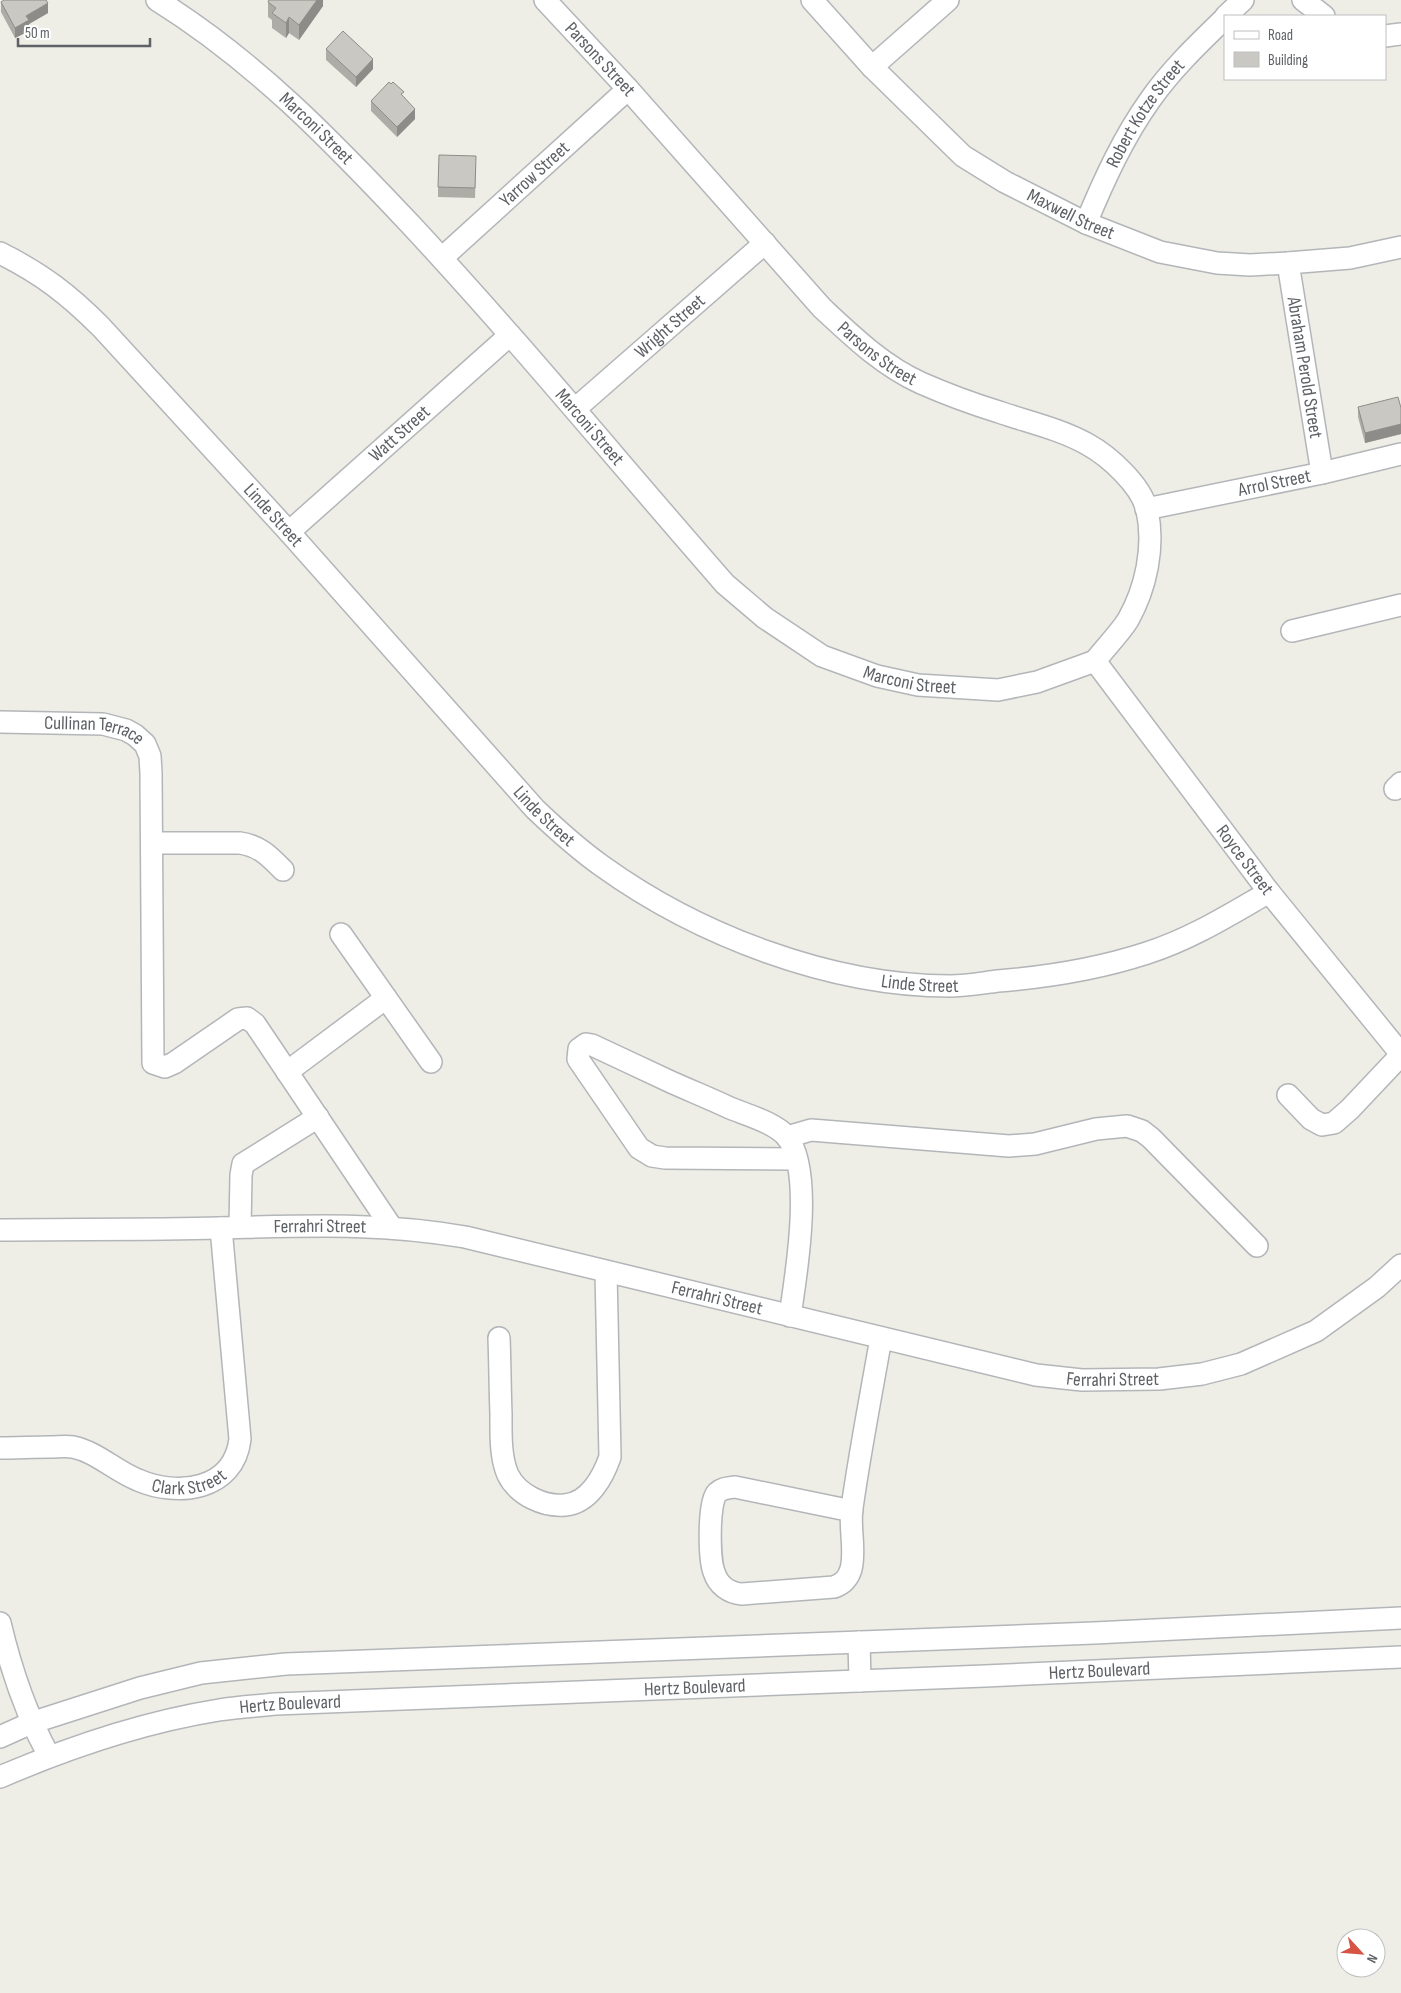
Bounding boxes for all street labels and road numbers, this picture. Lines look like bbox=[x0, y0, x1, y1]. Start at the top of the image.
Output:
street label: Parsons Street bbox=[560, 17, 641, 101]
street label: Robert Kotze Street bbox=[1101, 54, 1190, 171]
street label: Marconi Street bbox=[275, 87, 358, 169]
street label: Yarrow Street bbox=[495, 136, 574, 212]
street label: Maxwell Street bbox=[1023, 184, 1118, 245]
street label: Wright Street bbox=[630, 289, 710, 363]
street label: Abraham Perold Street bbox=[1282, 294, 1328, 440]
street label: Parsons Street bbox=[833, 317, 921, 391]
street label: Marconi Street bbox=[550, 384, 629, 470]
street label: Watt Street bbox=[364, 400, 435, 467]
street label: Arrol Street bbox=[1235, 464, 1313, 502]
street label: Linde Street bbox=[239, 479, 308, 552]
street label: Marconi Street bbox=[860, 660, 957, 699]
street label: Cullinan Terrace bbox=[44, 711, 149, 750]
street label: Linde Street bbox=[508, 781, 580, 852]
street label: Royce Street bbox=[1211, 820, 1279, 900]
street label: Linde Street bbox=[880, 969, 959, 998]
street label: Ferrahri Street bbox=[273, 1214, 367, 1238]
street label: Ferrahri Street bbox=[669, 1276, 765, 1320]
street label: Ferrahri Street bbox=[1065, 1367, 1159, 1392]
street label: Clark Street bbox=[149, 1464, 231, 1500]
street label: Hertz Boulevard bbox=[1048, 1657, 1151, 1685]
street label: Hertz Boulevard bbox=[644, 1674, 746, 1701]
street label: Hertz Boulevard bbox=[238, 1690, 341, 1719]

